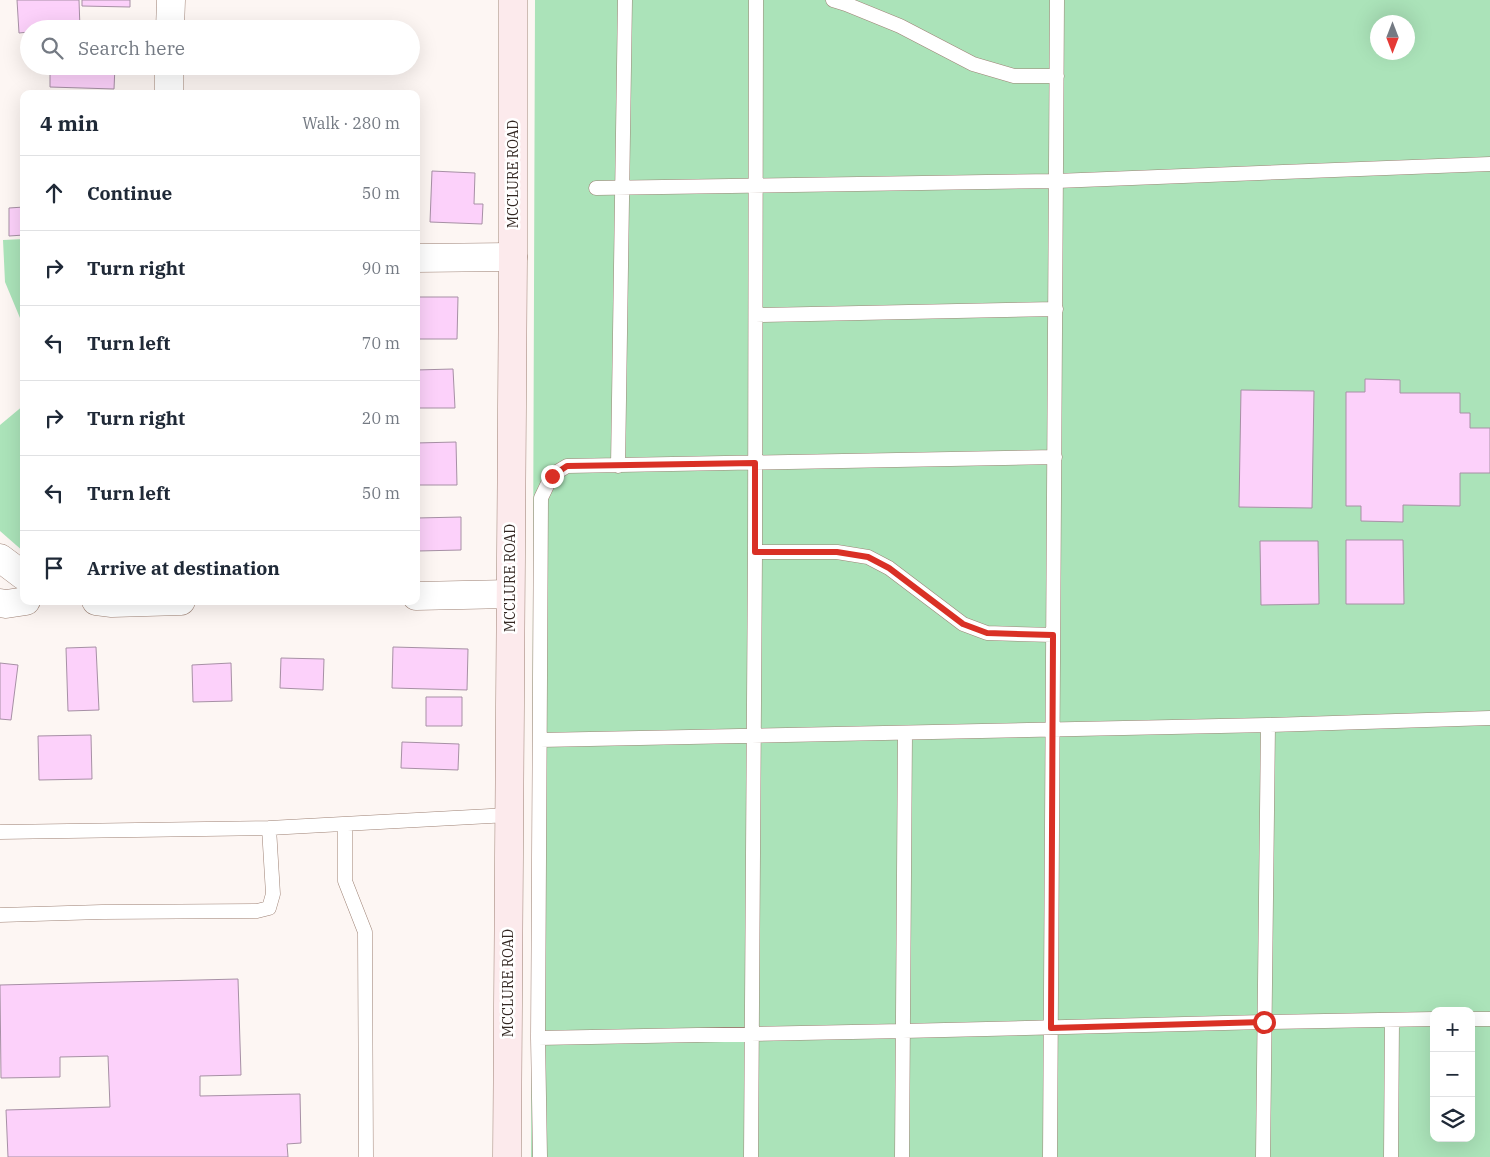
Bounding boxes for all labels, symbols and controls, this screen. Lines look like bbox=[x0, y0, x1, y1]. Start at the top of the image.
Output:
north arrow bbox=[1370, 15, 1415, 60]
search box bbox=[20, 20, 420, 75]
icon: search bbox=[38, 34, 66, 62]
text: Search here bbox=[78, 36, 185, 60]
text: 4 min bbox=[40, 109, 99, 137]
text: Walk · 280 m bbox=[302, 113, 400, 133]
street label: MCCLURE ROAD bbox=[504, 120, 522, 228]
icon: ahead bbox=[40, 179, 68, 207]
text: Continue bbox=[87, 181, 172, 205]
text: 50 m bbox=[362, 183, 400, 203]
icon: right bbox=[40, 254, 68, 282]
text: Turn right bbox=[87, 256, 185, 280]
text: 90 m bbox=[362, 258, 400, 278]
icon: left bbox=[40, 329, 68, 357]
text: Turn left bbox=[87, 331, 170, 355]
text: 70 m bbox=[362, 333, 400, 353]
icon: right bbox=[40, 404, 68, 432]
text: Turn right bbox=[87, 406, 185, 430]
text: 20 m bbox=[362, 408, 400, 428]
route end bbox=[541, 465, 564, 488]
icon: left bbox=[40, 479, 68, 507]
text: Turn left bbox=[87, 481, 170, 505]
text: 50 m bbox=[362, 483, 400, 503]
street label: MCCLURE ROAD bbox=[501, 524, 519, 632]
icon: arrive bbox=[40, 554, 68, 582]
text: Arrive at destination bbox=[87, 556, 280, 580]
street label: MCCLURE ROAD bbox=[499, 929, 517, 1037]
map controls bbox=[1430, 1007, 1475, 1142]
button: + bbox=[1430, 1007, 1475, 1052]
route start bbox=[1253, 1011, 1276, 1034]
button: − bbox=[1430, 1052, 1475, 1097]
button: layers bbox=[1430, 1097, 1475, 1142]

